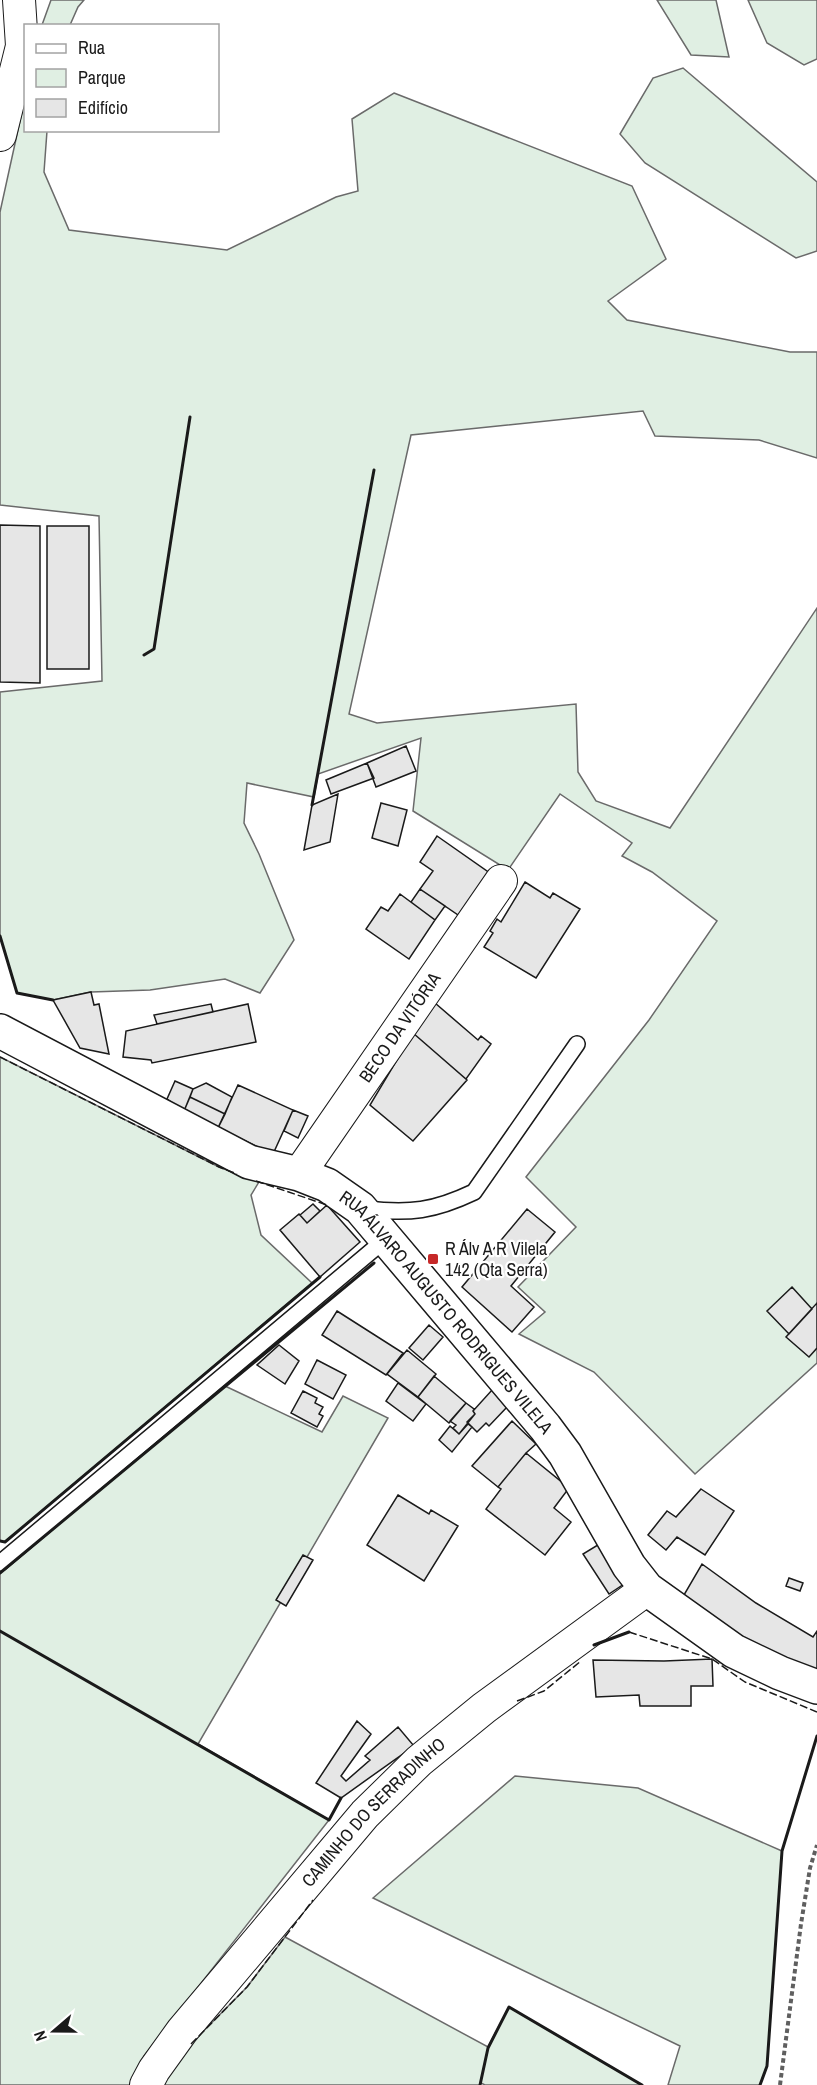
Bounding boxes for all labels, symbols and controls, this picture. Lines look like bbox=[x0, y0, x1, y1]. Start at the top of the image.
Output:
legend bbox=[24, 24, 219, 132]
text: Rua bbox=[78, 35, 105, 60]
text: Parque bbox=[78, 65, 126, 90]
text: Edifício bbox=[78, 95, 128, 120]
street label: BECO DA VITÓRIA bbox=[353, 967, 447, 1087]
street label: RUA ÁLVARO AUGUSTO RODRIGUES VILELA bbox=[334, 1184, 559, 1439]
place label: R Álv A R Vilela 142 (Qta Serra) bbox=[445, 1236, 548, 1282]
marker: R Álv A R Vilela 142 (Qta Serra) bbox=[426, 1252, 440, 1266]
street label: CAMINHO DO SERRADINHO bbox=[296, 1732, 450, 1892]
north arrow bbox=[24, 2001, 84, 2061]
text: N bbox=[28, 2028, 52, 2044]

